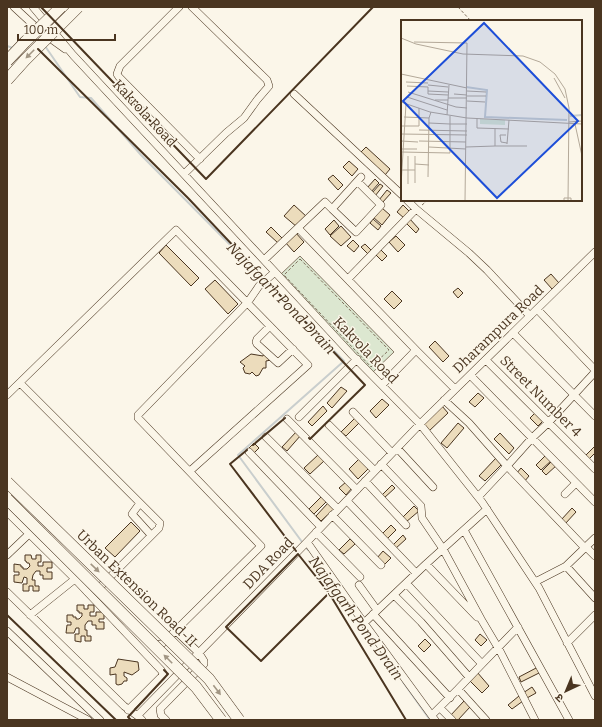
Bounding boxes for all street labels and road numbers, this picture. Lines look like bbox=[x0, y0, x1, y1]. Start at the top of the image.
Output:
street label: Kakrola Road bbox=[109, 76, 180, 151]
street label: Dharampura Road bbox=[450, 282, 547, 377]
street label: Kakrola Road bbox=[330, 314, 402, 387]
street label: Street Number 4 bbox=[496, 352, 585, 441]
street label: Urban Extension Road-II bbox=[73, 526, 200, 650]
street label: DDA Road bbox=[240, 534, 297, 593]

